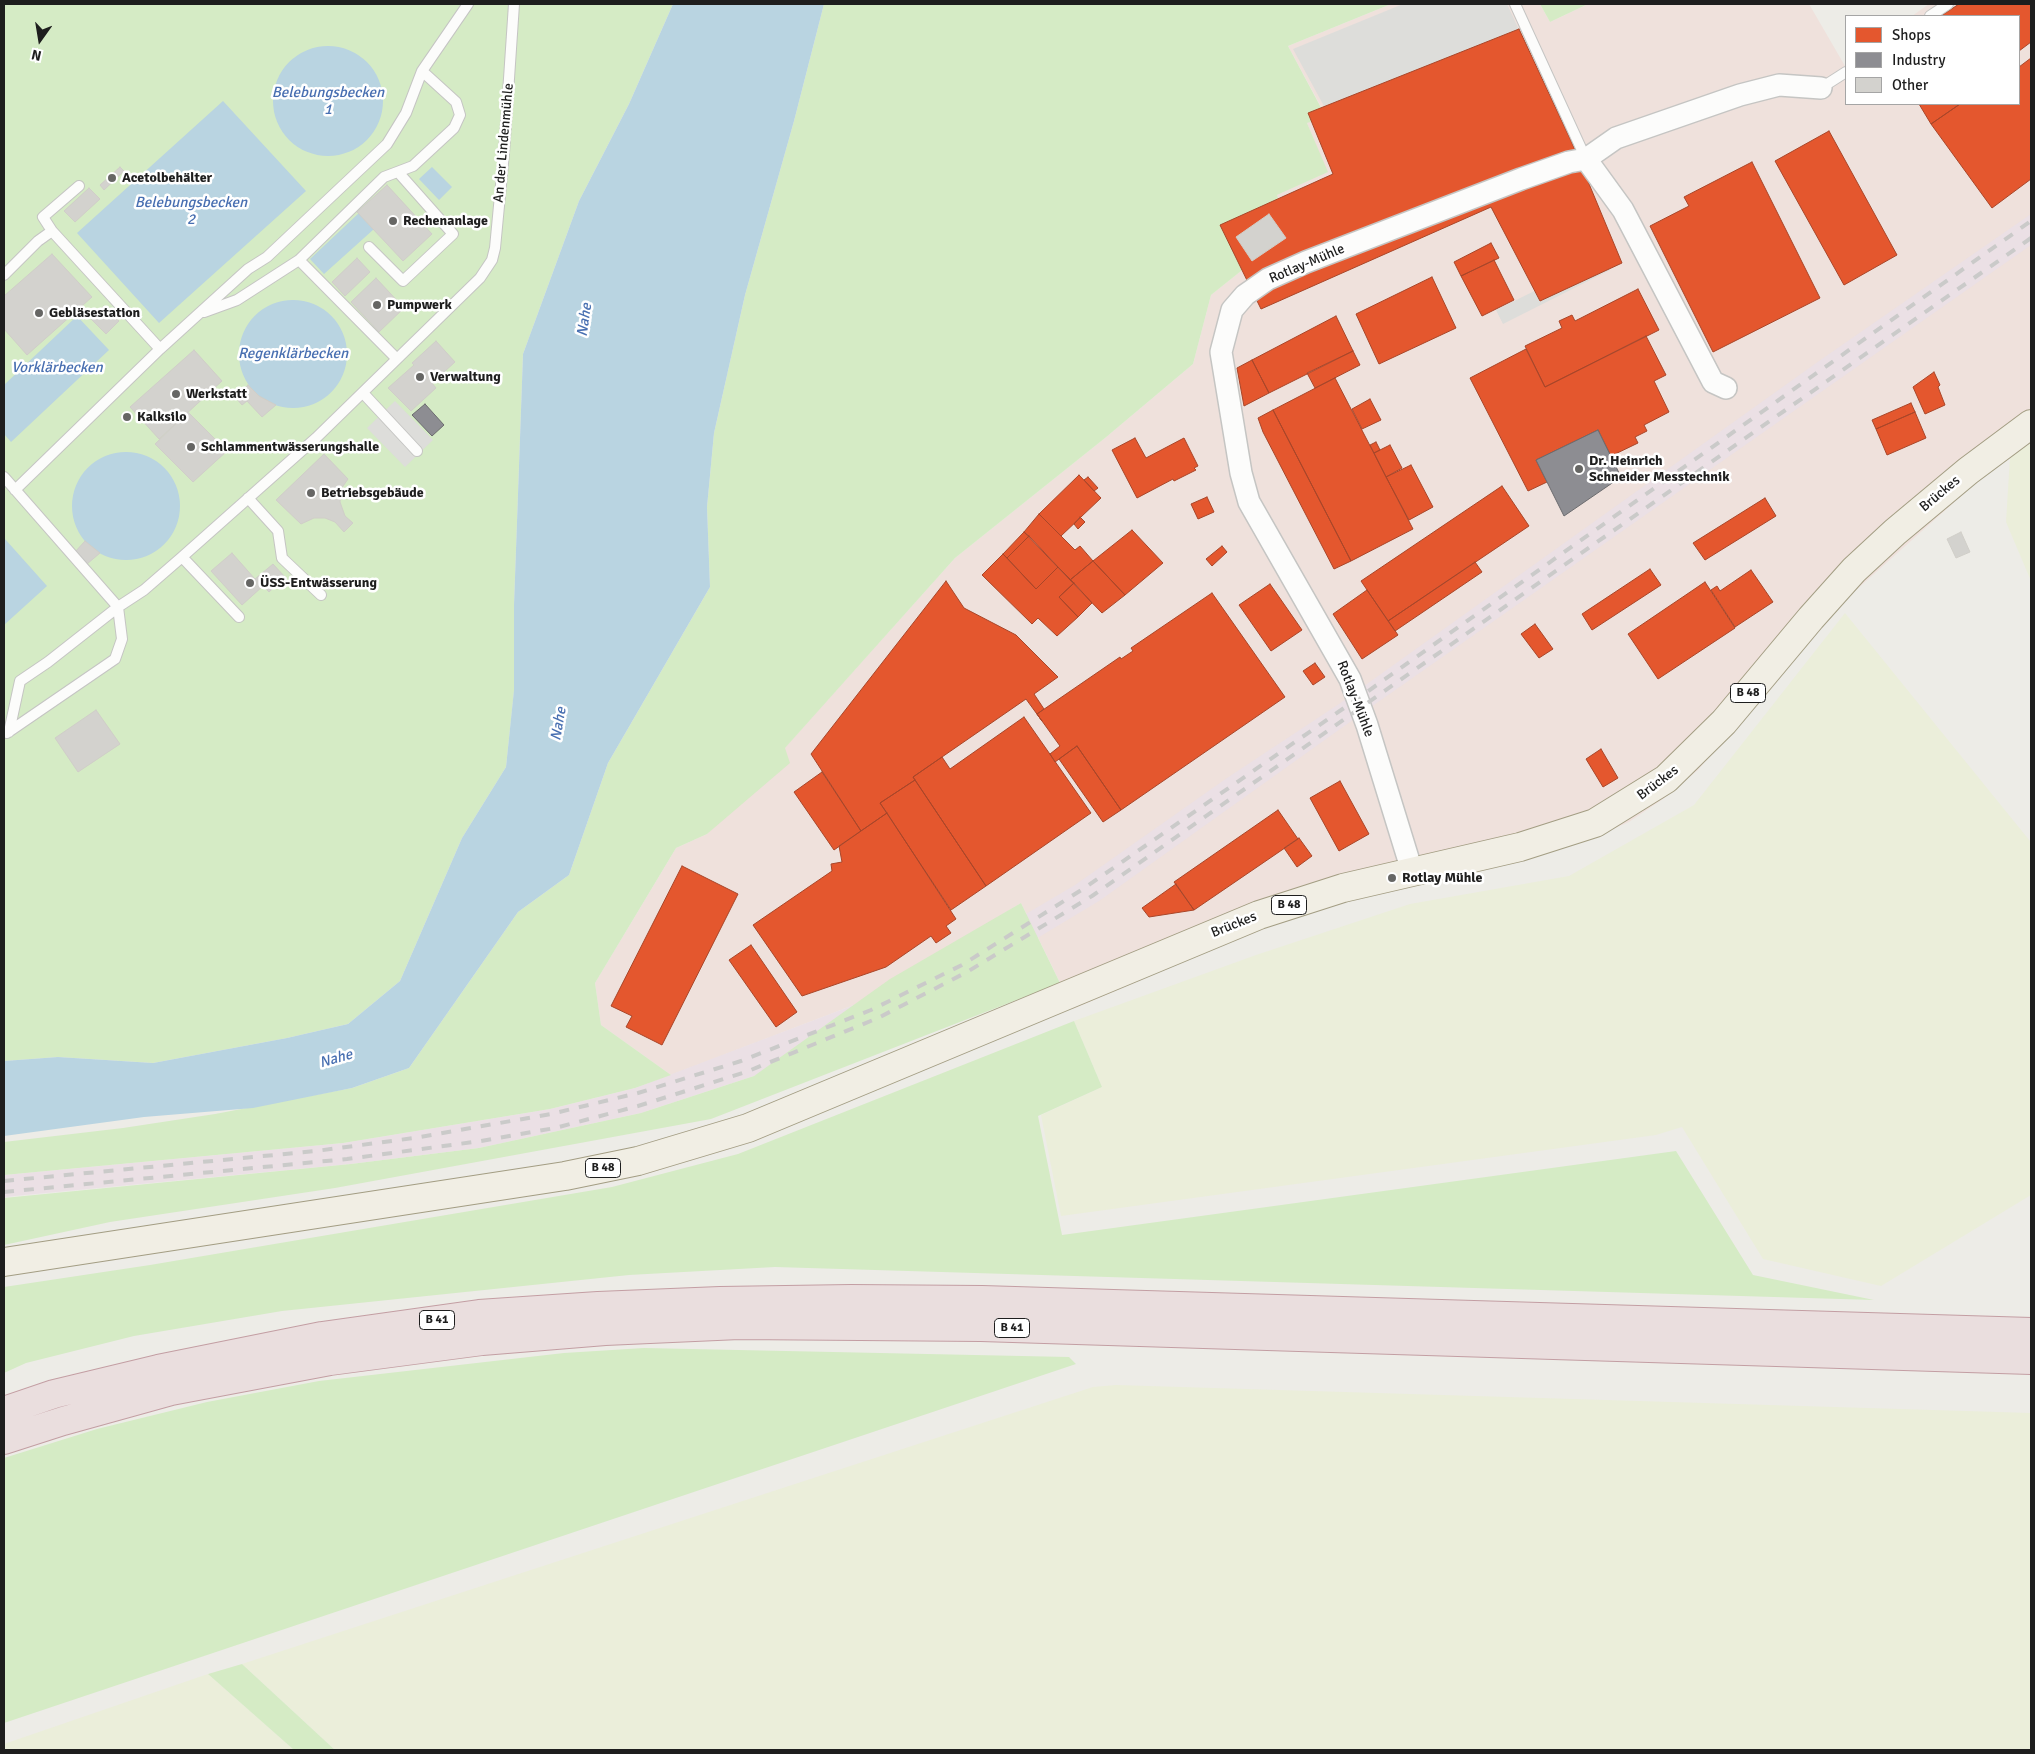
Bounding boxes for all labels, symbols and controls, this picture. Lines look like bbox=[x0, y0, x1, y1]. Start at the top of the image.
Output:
north arrow bbox=[15, 15, 65, 65]
legend bbox=[1845, 15, 2020, 105]
text: Shops bbox=[1892, 26, 1931, 44]
text: N bbox=[30, 46, 43, 64]
text: Industry bbox=[1892, 51, 1945, 69]
text: Other bbox=[1892, 76, 1928, 94]
street label: An der Lindenmühle bbox=[490, 83, 518, 203]
water label: Belebungsbecken 1 bbox=[272, 84, 384, 119]
place label: Acetolbehälter bbox=[122, 170, 212, 186]
marker: Acetolbehälter bbox=[106, 172, 118, 184]
water label: Belebungsbecken 2 bbox=[135, 194, 247, 229]
place label: Rechenanlage bbox=[403, 213, 488, 229]
marker: Rechenanlage bbox=[387, 215, 399, 227]
street label: Rotlay-Mühle bbox=[1267, 241, 1347, 287]
place label: Pumpwerk bbox=[387, 297, 452, 313]
marker: Pumpwerk bbox=[371, 299, 383, 311]
water label: Nahe bbox=[574, 302, 596, 338]
place label: Gebläsestation bbox=[49, 305, 140, 321]
marker: Gebläsestation bbox=[33, 307, 45, 319]
water label: Regenklärbecken bbox=[238, 345, 348, 363]
water label: Vorklärbecken bbox=[11, 359, 103, 377]
place label: Verwaltung bbox=[430, 369, 501, 385]
marker: Verwaltung bbox=[414, 371, 426, 383]
place label: Werkstatt bbox=[186, 386, 247, 402]
marker: Werkstatt bbox=[170, 388, 182, 400]
place label: Kalksilo bbox=[137, 409, 187, 425]
marker: Kalksilo bbox=[121, 411, 133, 423]
place label: Schlammentwässerungshalle bbox=[201, 439, 379, 455]
marker: Schlammentwässerungshalle bbox=[185, 441, 197, 453]
place label: Dr. Heinrich Schneider Messtechnik bbox=[1589, 453, 1729, 486]
marker: Dr. Heinrich Schneider Messtechnik bbox=[1573, 463, 1585, 475]
street label: Brückes bbox=[1916, 472, 1964, 516]
place label: Betriebsgebäude bbox=[321, 485, 424, 501]
marker: Betriebsgebäude bbox=[305, 487, 317, 499]
place label: ÜSS-Entwässerung bbox=[260, 575, 377, 591]
marker: ÜSS-Entwässerung bbox=[244, 577, 256, 589]
street label: Rotlay-Mühle bbox=[1333, 658, 1377, 740]
road number: B 48 bbox=[1730, 684, 1766, 702]
water label: Nahe bbox=[547, 706, 571, 742]
street label: Brückes bbox=[1634, 762, 1682, 804]
place label: Rotlay Mühle bbox=[1402, 870, 1483, 886]
marker: Rotlay Mühle bbox=[1386, 872, 1398, 884]
road number: B 48 bbox=[1272, 896, 1306, 914]
street label: Brückes bbox=[1209, 908, 1259, 942]
water label: Nahe bbox=[317, 1046, 355, 1072]
road number: B 48 bbox=[586, 1158, 620, 1178]
road number: B 41 bbox=[420, 1310, 454, 1330]
road number: B 41 bbox=[994, 1319, 1030, 1338]

